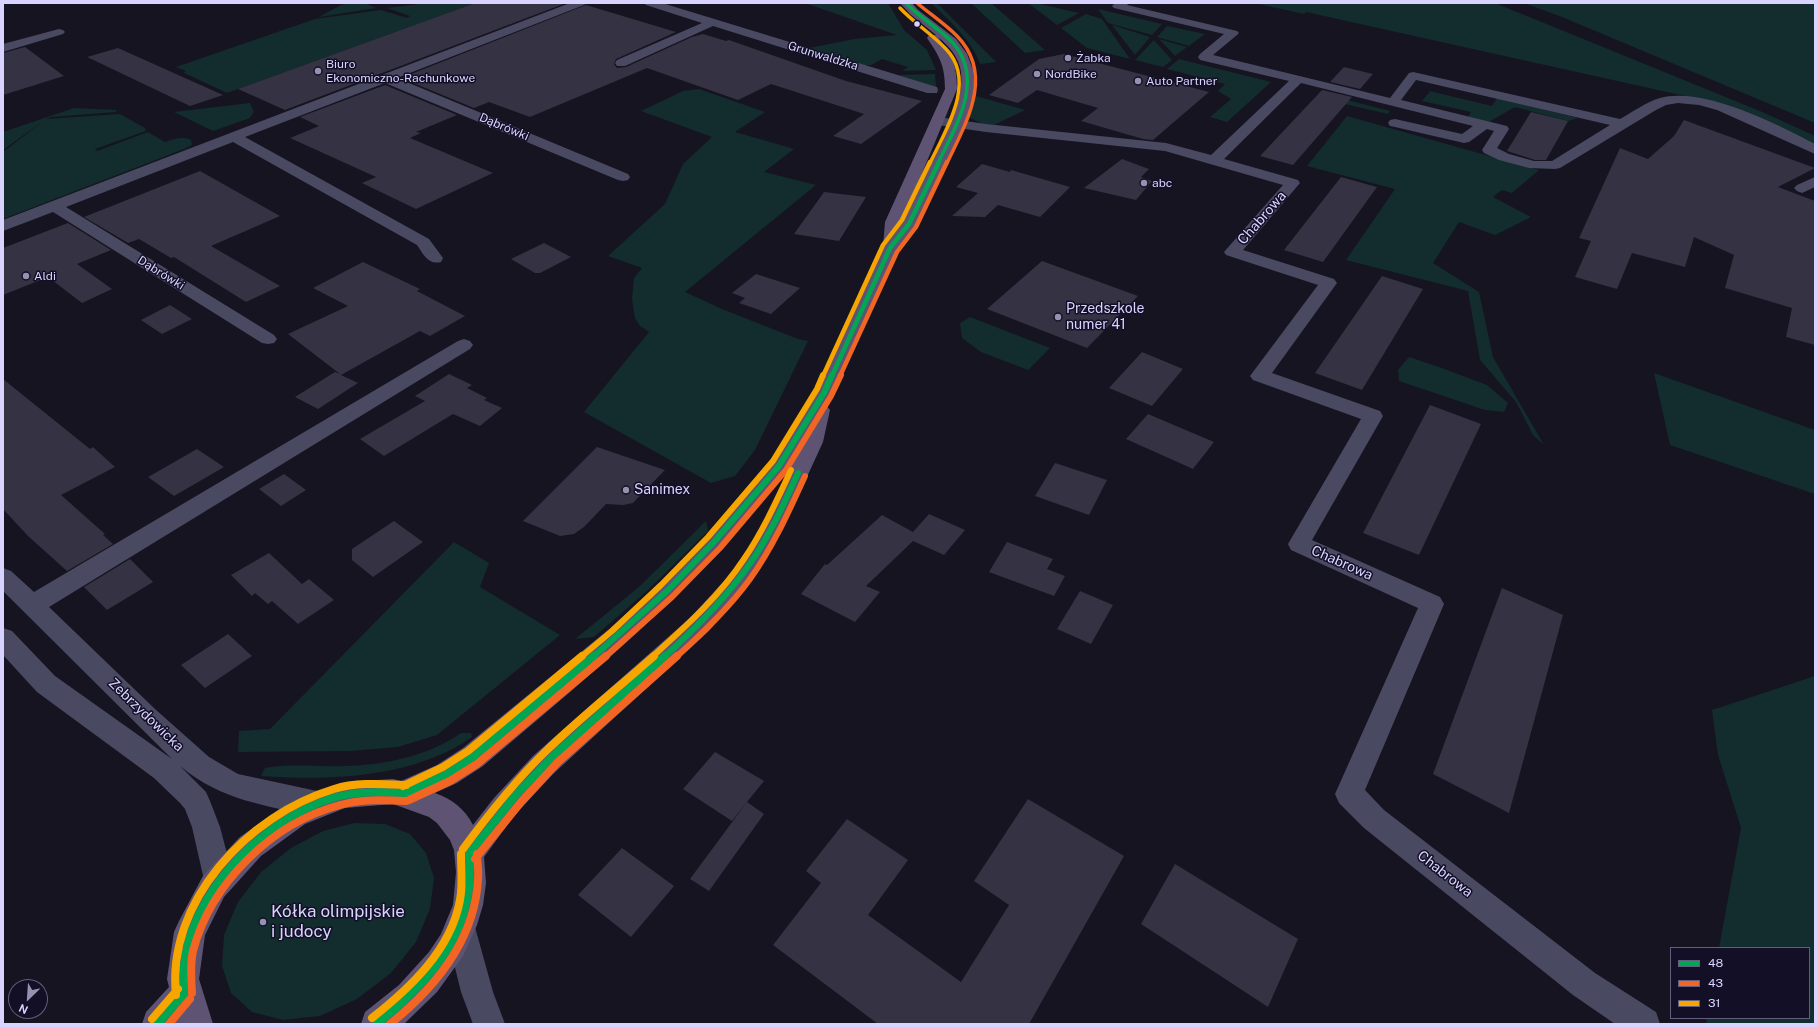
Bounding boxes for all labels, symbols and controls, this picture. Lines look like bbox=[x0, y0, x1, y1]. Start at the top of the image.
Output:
unlabelled marker bbox=[912, 19, 922, 29]
street label: Grunwaldzka bbox=[786, 39, 860, 73]
place label: Żabka bbox=[1076, 51, 1111, 65]
marker: Żabka bbox=[1063, 53, 1073, 63]
place label: Biuro Ekonomiczno-Rachunkowe bbox=[326, 57, 475, 85]
marker: Biuro Ekonomiczno-Rachunkowe bbox=[313, 66, 323, 76]
place label: NordBike bbox=[1045, 67, 1097, 81]
marker: NordBike bbox=[1032, 69, 1042, 79]
place label: Auto Partner bbox=[1146, 74, 1217, 88]
marker: Auto Partner bbox=[1133, 76, 1143, 86]
street label: Dąbrówki bbox=[477, 110, 531, 144]
place label: abc bbox=[1152, 176, 1172, 190]
marker: abc bbox=[1139, 178, 1149, 188]
street label: Chabrowa bbox=[1234, 188, 1290, 248]
street label: Dąbrówki bbox=[135, 253, 187, 293]
place label: Aldi bbox=[34, 269, 56, 283]
marker: Aldi bbox=[21, 271, 31, 281]
place label: Przedszkole numer 41 bbox=[1066, 301, 1144, 334]
marker: Przedszkole numer 41 bbox=[1053, 312, 1063, 322]
place label: Sanimex bbox=[634, 482, 690, 498]
marker: Sanimex bbox=[621, 485, 631, 495]
street label: Chabrowa bbox=[1309, 542, 1375, 584]
street label: Zebrzydowicka bbox=[105, 675, 187, 755]
street label: Chabrowa bbox=[1414, 847, 1476, 901]
place label: Kółka olimpijskie i judocy bbox=[271, 902, 405, 942]
marker: Kółka olimpijskie i judocy bbox=[258, 917, 268, 927]
legend bbox=[1670, 947, 1810, 1019]
text: 48 bbox=[1708, 956, 1723, 970]
text: 43 bbox=[1708, 976, 1723, 990]
north arrow bbox=[8, 979, 48, 1019]
text: 31 bbox=[1708, 996, 1720, 1010]
text: N bbox=[17, 1002, 30, 1016]

